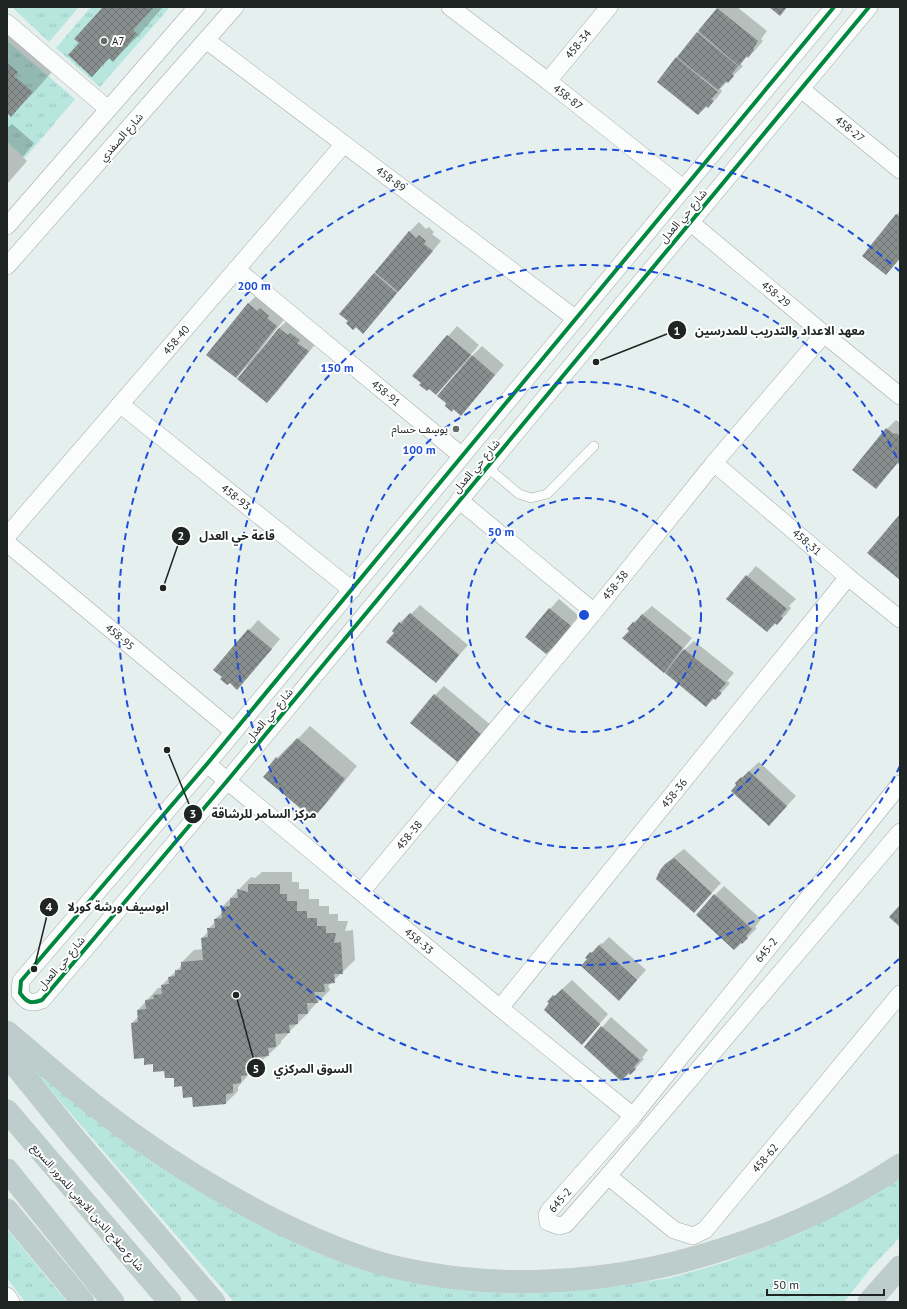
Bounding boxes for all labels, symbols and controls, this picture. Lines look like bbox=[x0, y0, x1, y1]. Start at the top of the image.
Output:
street label: 458-34 bbox=[562, 26, 594, 61]
place label: A7 bbox=[112, 34, 124, 48]
marker: A7 bbox=[99, 36, 109, 46]
street label: 458-87 bbox=[550, 81, 586, 113]
street label: شارع الصفدي bbox=[96, 110, 148, 166]
street label: 458-27 bbox=[832, 113, 868, 145]
street label: 458-89 bbox=[373, 163, 409, 195]
street label: شارع حي العدل bbox=[656, 186, 712, 248]
text: 200 m bbox=[237, 278, 271, 293]
street label: 458-29 bbox=[759, 278, 794, 310]
callout: معهد الاعداد والتدريب للمدرسين bbox=[667, 318, 873, 342]
street label: 458-40 bbox=[160, 323, 192, 357]
text: 1 bbox=[674, 323, 680, 338]
text: معهد الاعداد والتدريب للمدرسين bbox=[695, 323, 865, 338]
text: 150 m bbox=[320, 360, 354, 375]
street label: 458-91 bbox=[369, 377, 404, 409]
place label: يوسف حسام bbox=[392, 422, 448, 437]
marker: يوسف حسام bbox=[451, 424, 461, 434]
street label: شارع حي العدل bbox=[449, 436, 505, 498]
text: 100 m bbox=[402, 442, 436, 457]
street label: 458-93 bbox=[218, 481, 254, 513]
callout: قاعة حي العدل bbox=[171, 524, 283, 548]
text: 50 m bbox=[488, 524, 514, 539]
street label: 458-31 bbox=[790, 526, 824, 558]
text: 2 bbox=[178, 528, 184, 543]
text: قاعة حي العدل bbox=[199, 528, 275, 546]
street label: 458-38 bbox=[599, 567, 631, 603]
centre of rings bbox=[577, 608, 591, 622]
street label: 458-95 bbox=[103, 621, 137, 653]
street label: شارع حي العدل bbox=[242, 685, 298, 747]
street label: 458-36 bbox=[658, 775, 690, 811]
callout: مركز السامر للرشاقة bbox=[183, 802, 324, 826]
text: 3 bbox=[190, 806, 196, 821]
text: مركز السامر للرشاقة bbox=[212, 806, 316, 821]
street label: 458-38 bbox=[393, 817, 425, 852]
callout: ابوسيف ورشة كورلا bbox=[39, 895, 177, 919]
text: 4 bbox=[46, 899, 53, 914]
text: ابوسيف ورشة كورلا bbox=[67, 899, 169, 914]
street label: 458-33 bbox=[402, 925, 437, 957]
street label: شارع حي العدل bbox=[34, 933, 90, 995]
street label: 645-2 bbox=[752, 935, 780, 965]
callout: السوق المركزي bbox=[246, 1056, 360, 1080]
text: 5 bbox=[253, 1061, 259, 1076]
text: السوق المركزي bbox=[274, 1061, 352, 1079]
street label: شارع صلاح الدين الايوبي للمرور السريع bbox=[27, 1140, 148, 1276]
street label: 458-62 bbox=[749, 1140, 781, 1175]
street label: 645-2 bbox=[546, 1185, 574, 1215]
scale bar bbox=[767, 1271, 884, 1297]
text: 50 m bbox=[773, 1277, 799, 1292]

